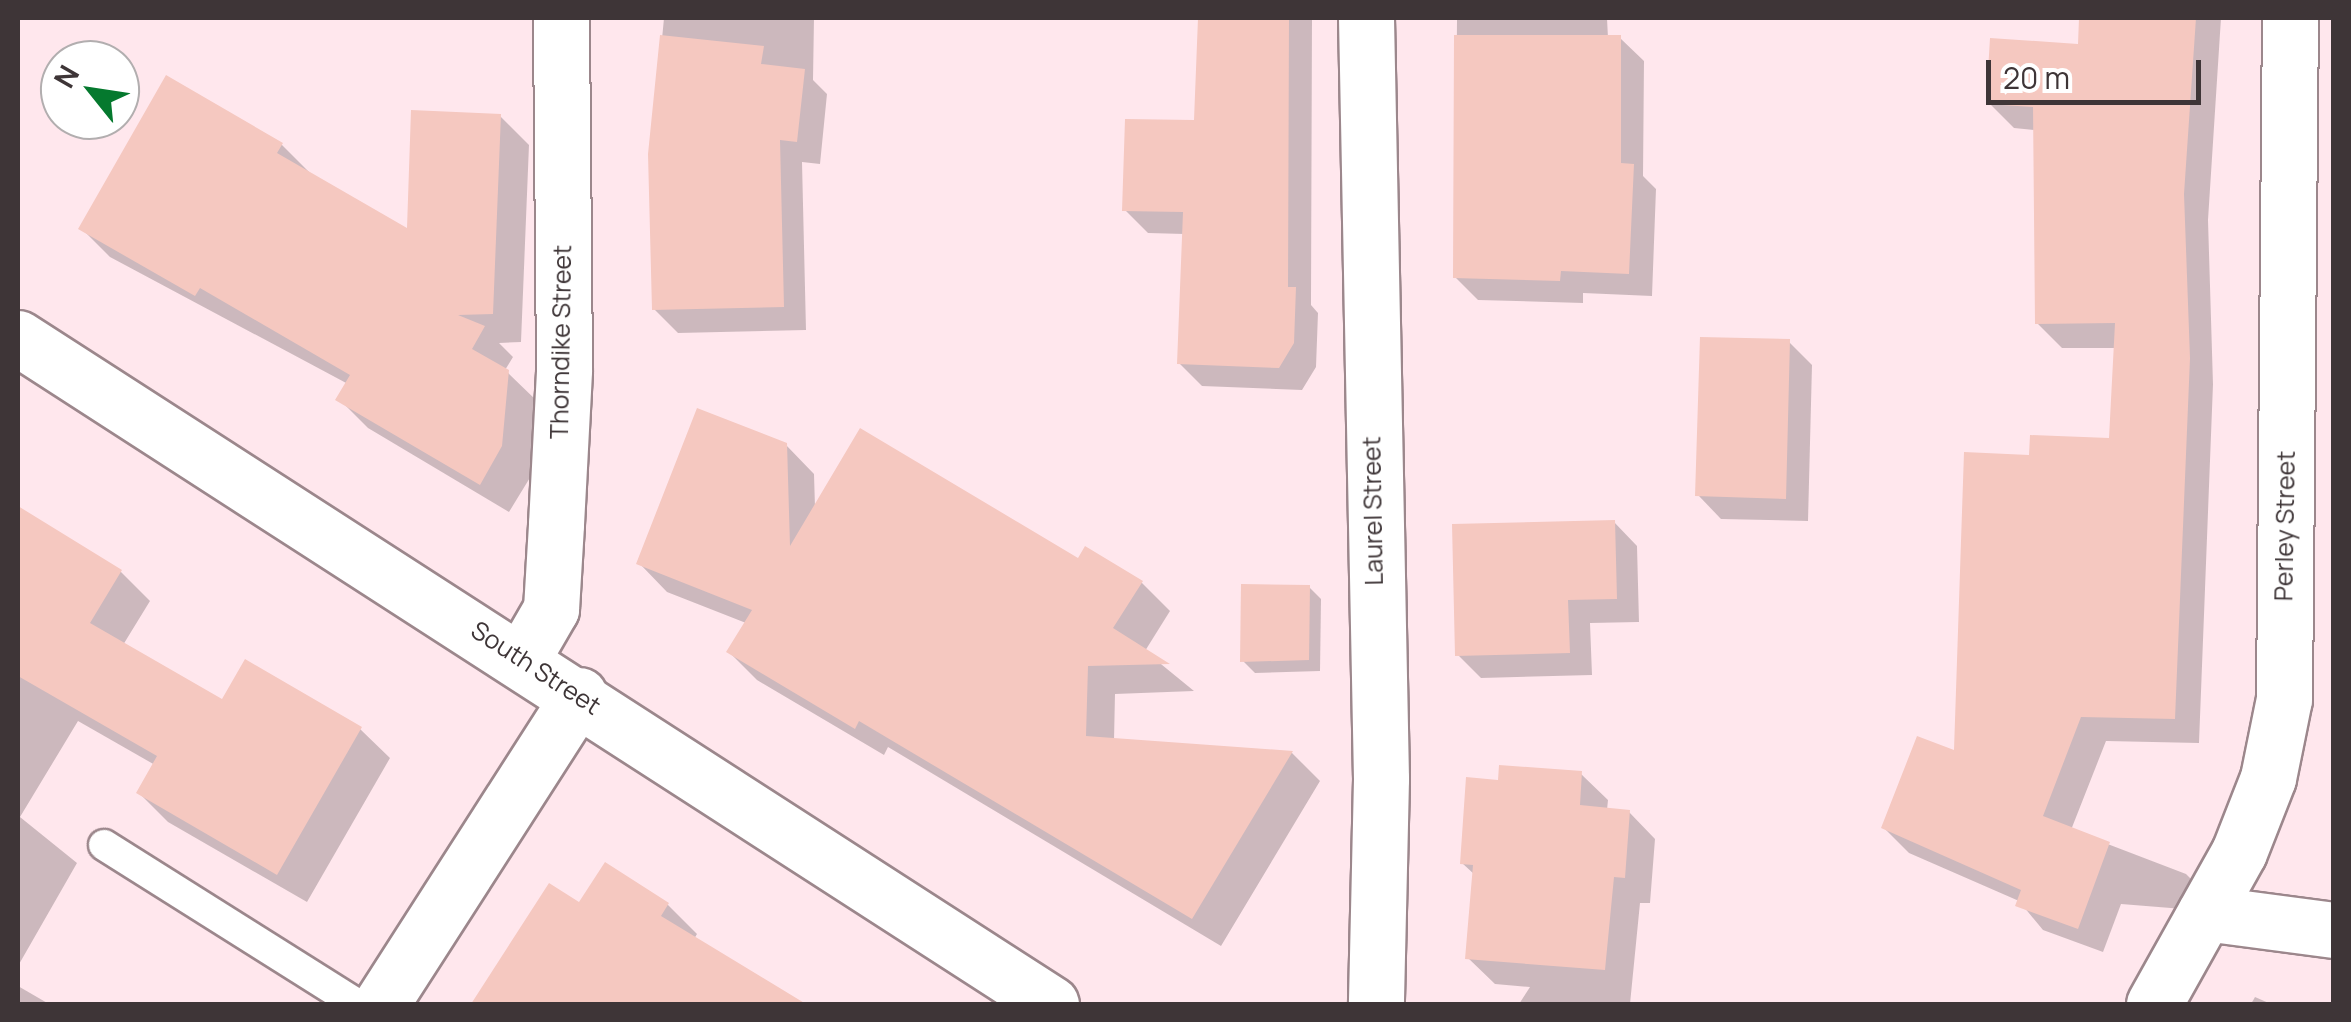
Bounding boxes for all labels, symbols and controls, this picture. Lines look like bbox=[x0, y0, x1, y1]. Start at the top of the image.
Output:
north arrow bbox=[40, 40, 140, 140]
scale bar bbox=[1991, 40, 2206, 102]
text: 20 m bbox=[2003, 57, 2070, 98]
text: N bbox=[44, 58, 87, 94]
street label: Thorndike Street bbox=[544, 245, 578, 439]
street label: Laurel Street bbox=[1357, 436, 1389, 586]
street label: Perley Street bbox=[2269, 451, 2301, 601]
street label: South Street bbox=[466, 615, 606, 721]

